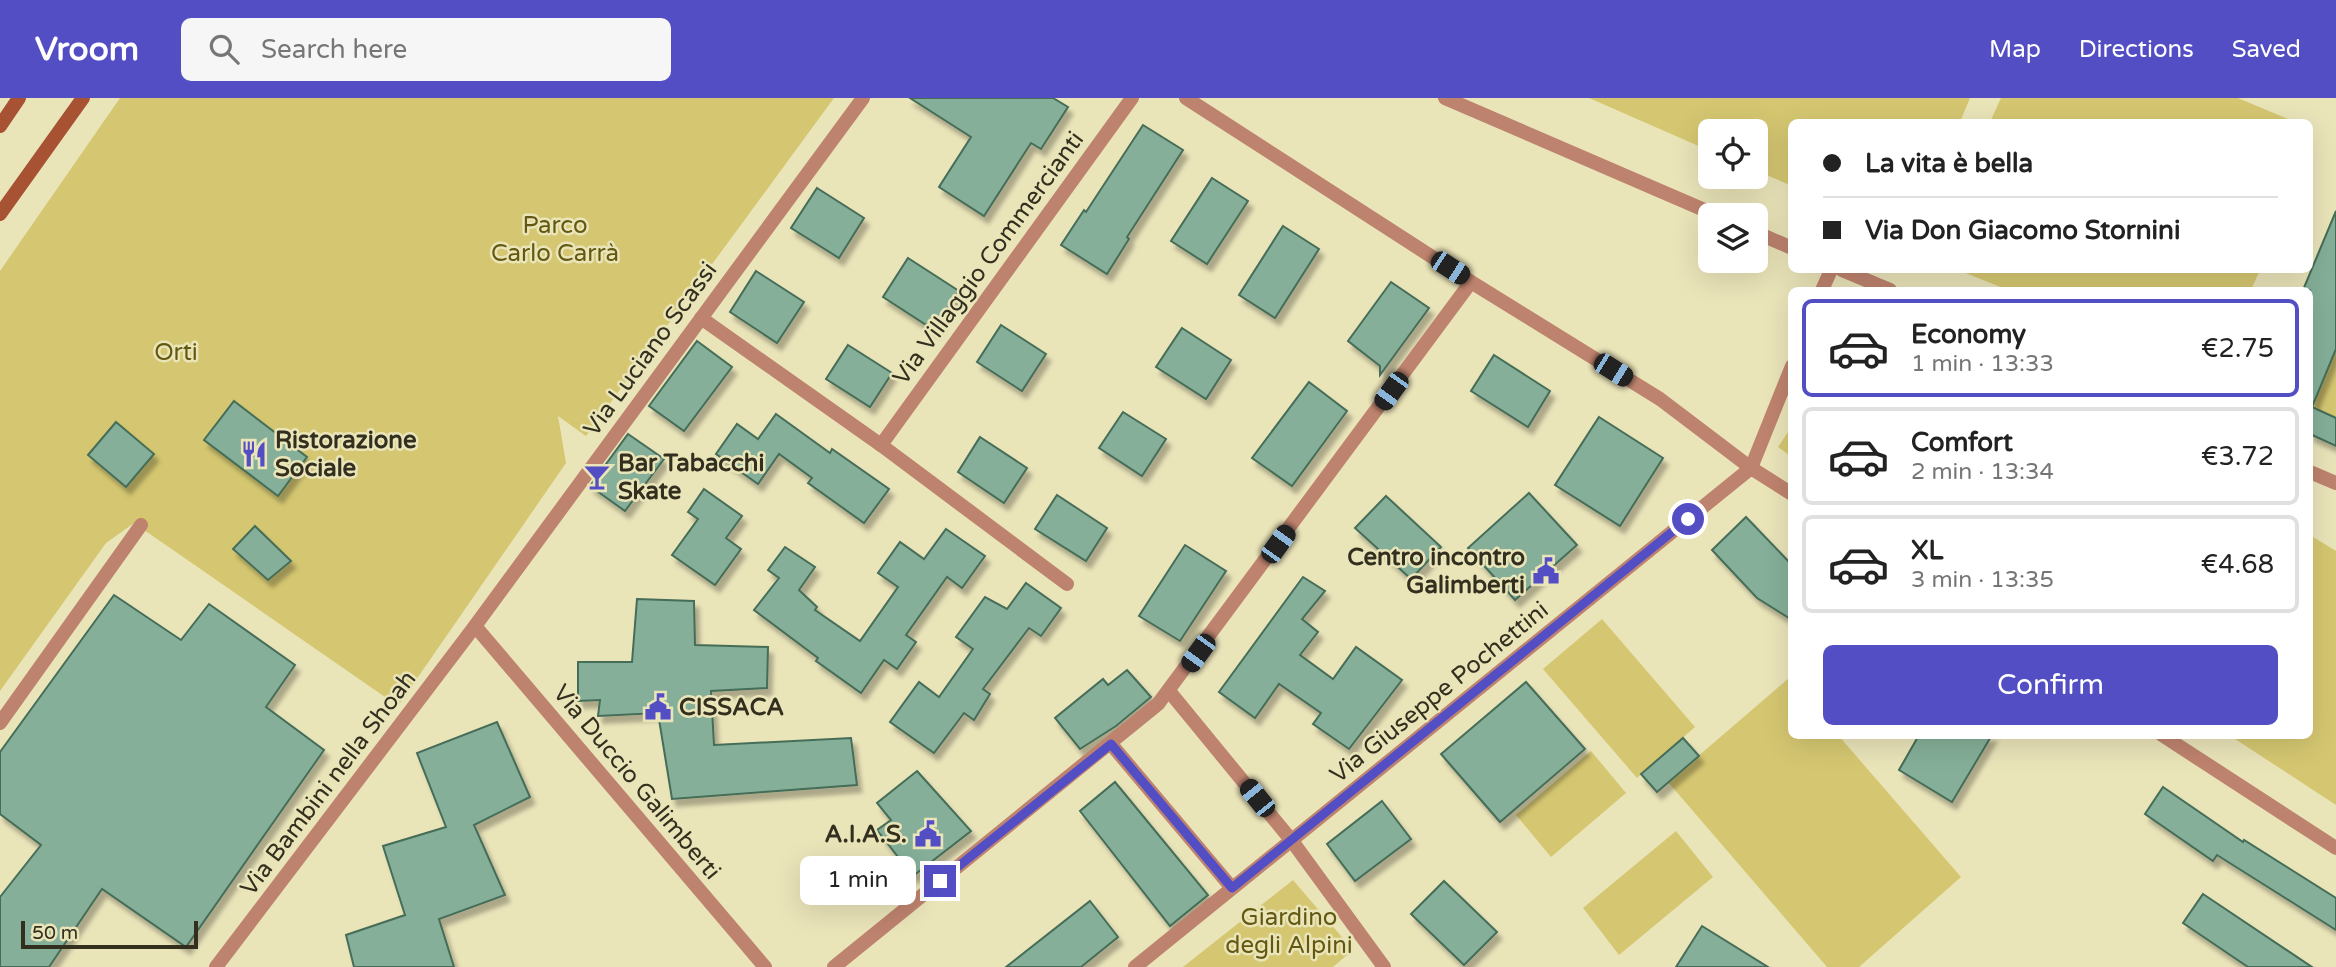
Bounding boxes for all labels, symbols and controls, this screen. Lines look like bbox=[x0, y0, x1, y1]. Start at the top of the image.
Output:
search box bbox=[181, 18, 671, 81]
text: Vroom bbox=[35, 30, 139, 69]
icon: search bbox=[205, 30, 243, 68]
text: Search here bbox=[261, 34, 407, 65]
text: Map bbox=[1989, 35, 2041, 64]
text: Directions bbox=[2079, 35, 2194, 64]
text: Saved bbox=[2232, 35, 2301, 64]
map controls bbox=[1698, 119, 1768, 273]
button: locate bbox=[1698, 119, 1768, 189]
street label: Via Villaggio Commercianti bbox=[887, 126, 1090, 391]
text: La vita è bella bbox=[1865, 148, 2033, 179]
button: layers bbox=[1698, 203, 1768, 273]
park label: Parco Carlo Carrà bbox=[491, 211, 619, 268]
text: Via Don Giacomo Stornini bbox=[1865, 215, 2180, 246]
car bbox=[1427, 248, 1474, 288]
street label: Via Luciano Scassi bbox=[577, 256, 723, 442]
icon: car bbox=[1827, 317, 1890, 380]
text: Economy bbox=[1911, 319, 2026, 350]
text: €2.75 bbox=[2201, 333, 2274, 364]
park label: Orti bbox=[154, 338, 198, 367]
car bbox=[1590, 350, 1637, 390]
text: 1 min · 13:33 bbox=[1911, 350, 2054, 378]
car bbox=[1371, 368, 1412, 414]
icon: car bbox=[1827, 425, 1890, 488]
place label: Ristorazione Sociale bbox=[275, 426, 417, 483]
text: Comfort bbox=[1911, 427, 2013, 458]
restaurant icon: Ristorazione Sociale bbox=[239, 439, 269, 469]
text: €3.72 bbox=[2201, 441, 2274, 472]
place label: Bar Tabacchi Skate bbox=[618, 449, 764, 506]
text: 2 min · 13:34 bbox=[1911, 458, 2054, 486]
bar icon: Bar Tabacchi Skate bbox=[582, 462, 612, 492]
route start bbox=[1672, 503, 1704, 535]
car bbox=[1258, 521, 1299, 567]
icon: car bbox=[1827, 533, 1890, 596]
text: XL bbox=[1911, 535, 1943, 566]
place label: Centro incontro Galimberti bbox=[1347, 543, 1525, 600]
text: €4.68 bbox=[2201, 549, 2274, 580]
public building icon: Centro incontro Galimberti bbox=[1531, 556, 1561, 586]
text: 3 min · 13:35 bbox=[1911, 566, 2054, 594]
street label: Via Giuseppe Pochettini bbox=[1324, 595, 1554, 789]
car bbox=[1178, 630, 1219, 676]
button: Confirm bbox=[1823, 645, 2278, 725]
street label: Via Bambini nella Shoah bbox=[234, 665, 422, 901]
street label: Via Duccio Galimberti bbox=[547, 679, 727, 886]
public building icon: CISSACA bbox=[643, 692, 673, 722]
place label: CISSACA bbox=[679, 693, 784, 722]
car bbox=[1236, 775, 1279, 821]
public building icon: A.I.A.S. bbox=[913, 819, 943, 849]
place label: A.I.A.S. bbox=[825, 820, 907, 849]
callout: 1 min bbox=[800, 856, 916, 906]
route end bbox=[924, 865, 956, 897]
text: 1 min bbox=[827, 866, 889, 894]
park label: Giardino degli Alpini bbox=[1225, 903, 1353, 960]
scale bar bbox=[21, 918, 198, 950]
text: 50 m bbox=[32, 922, 78, 944]

